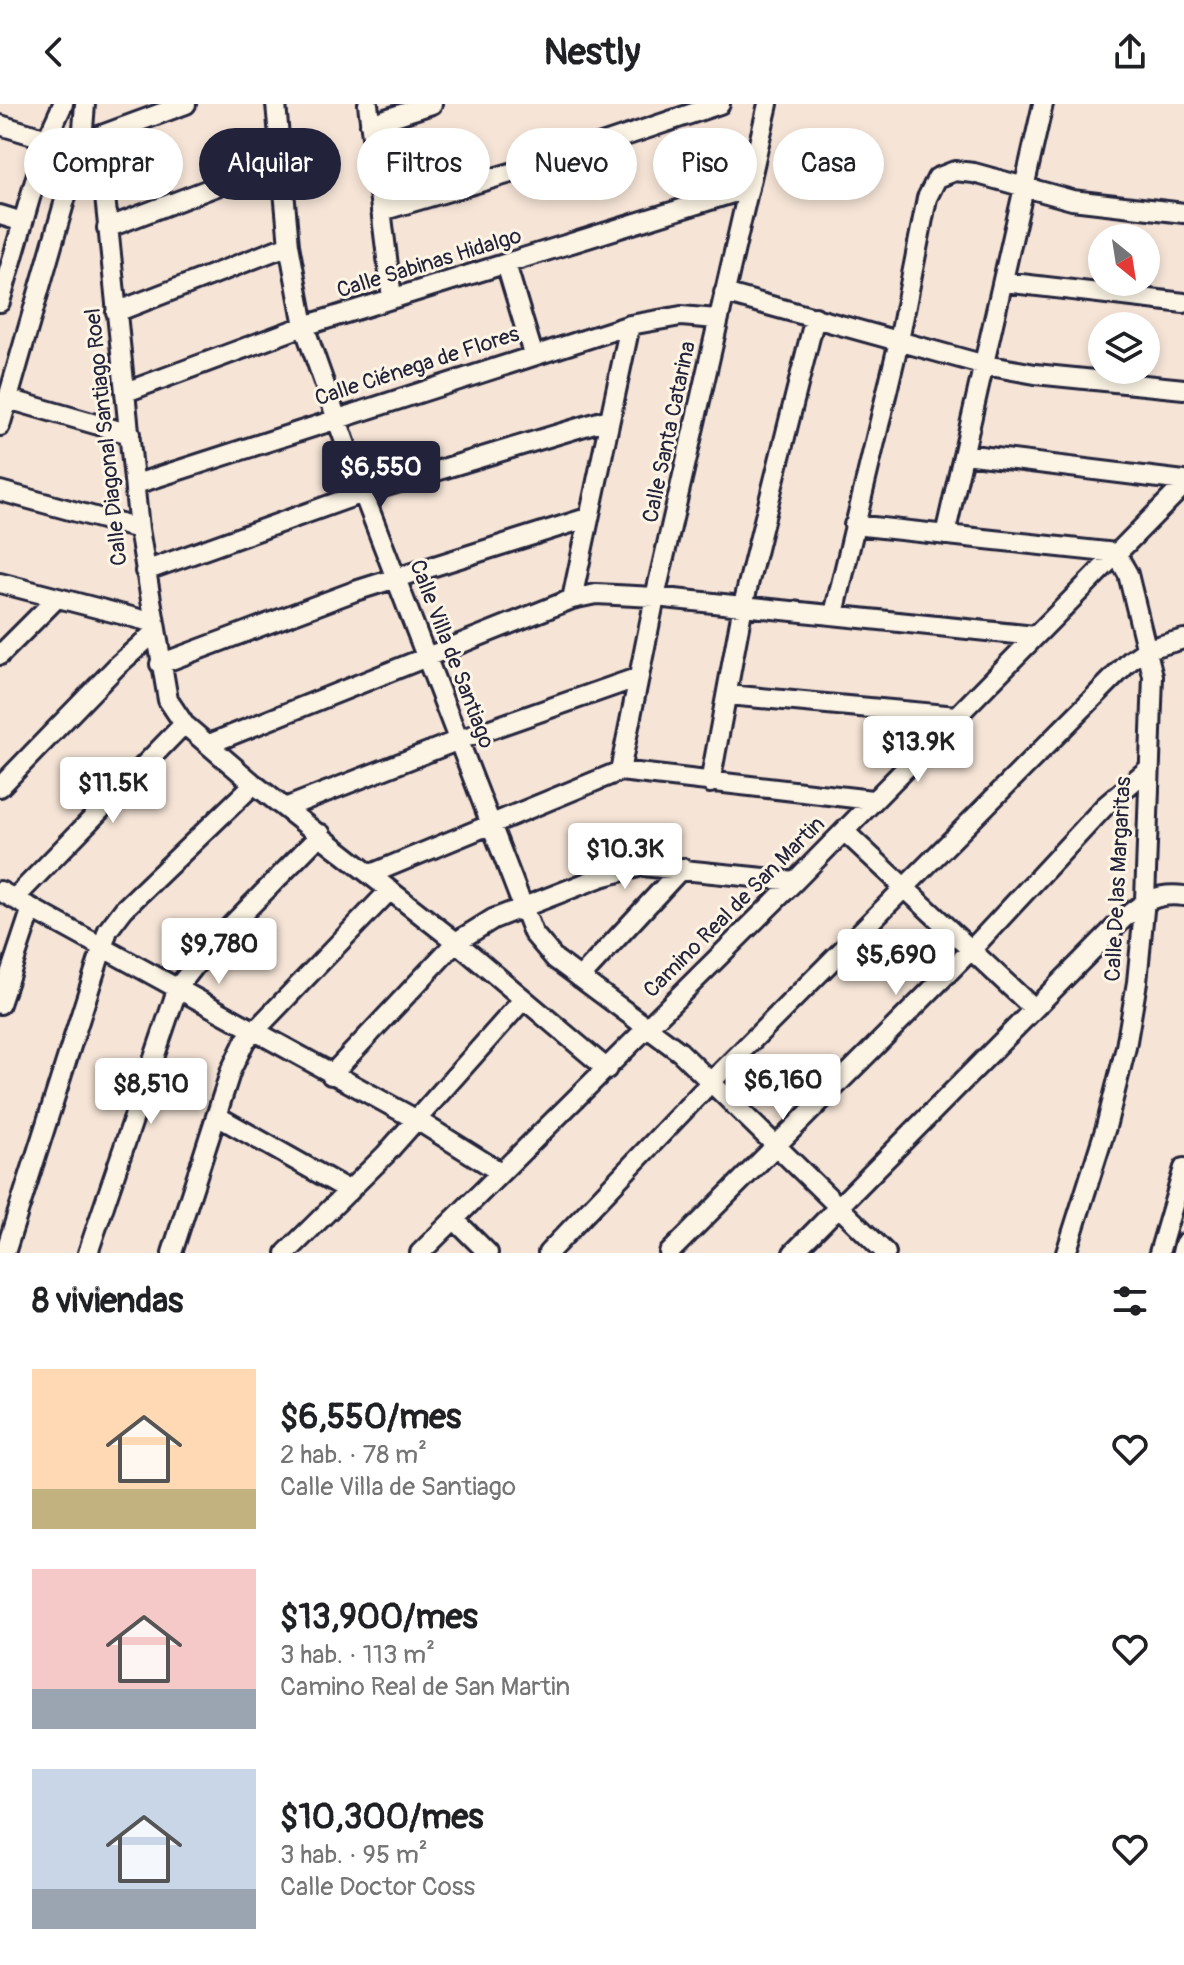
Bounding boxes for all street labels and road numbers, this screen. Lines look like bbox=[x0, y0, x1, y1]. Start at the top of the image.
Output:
street label: Calle Sabinas Hidalgo bbox=[333, 222, 525, 304]
street label: Calle Diagonal Santiago Roel bbox=[79, 307, 133, 567]
street label: Calle Ciénega de Flores bbox=[311, 320, 523, 412]
street label: Calle Santa Catarina bbox=[636, 339, 702, 525]
street label: Calle Villa de Santiago bbox=[403, 556, 501, 752]
street label: Calle De las Margaritas bbox=[1099, 776, 1137, 982]
street label: Camino Real de San Martin bbox=[637, 810, 831, 1004]

